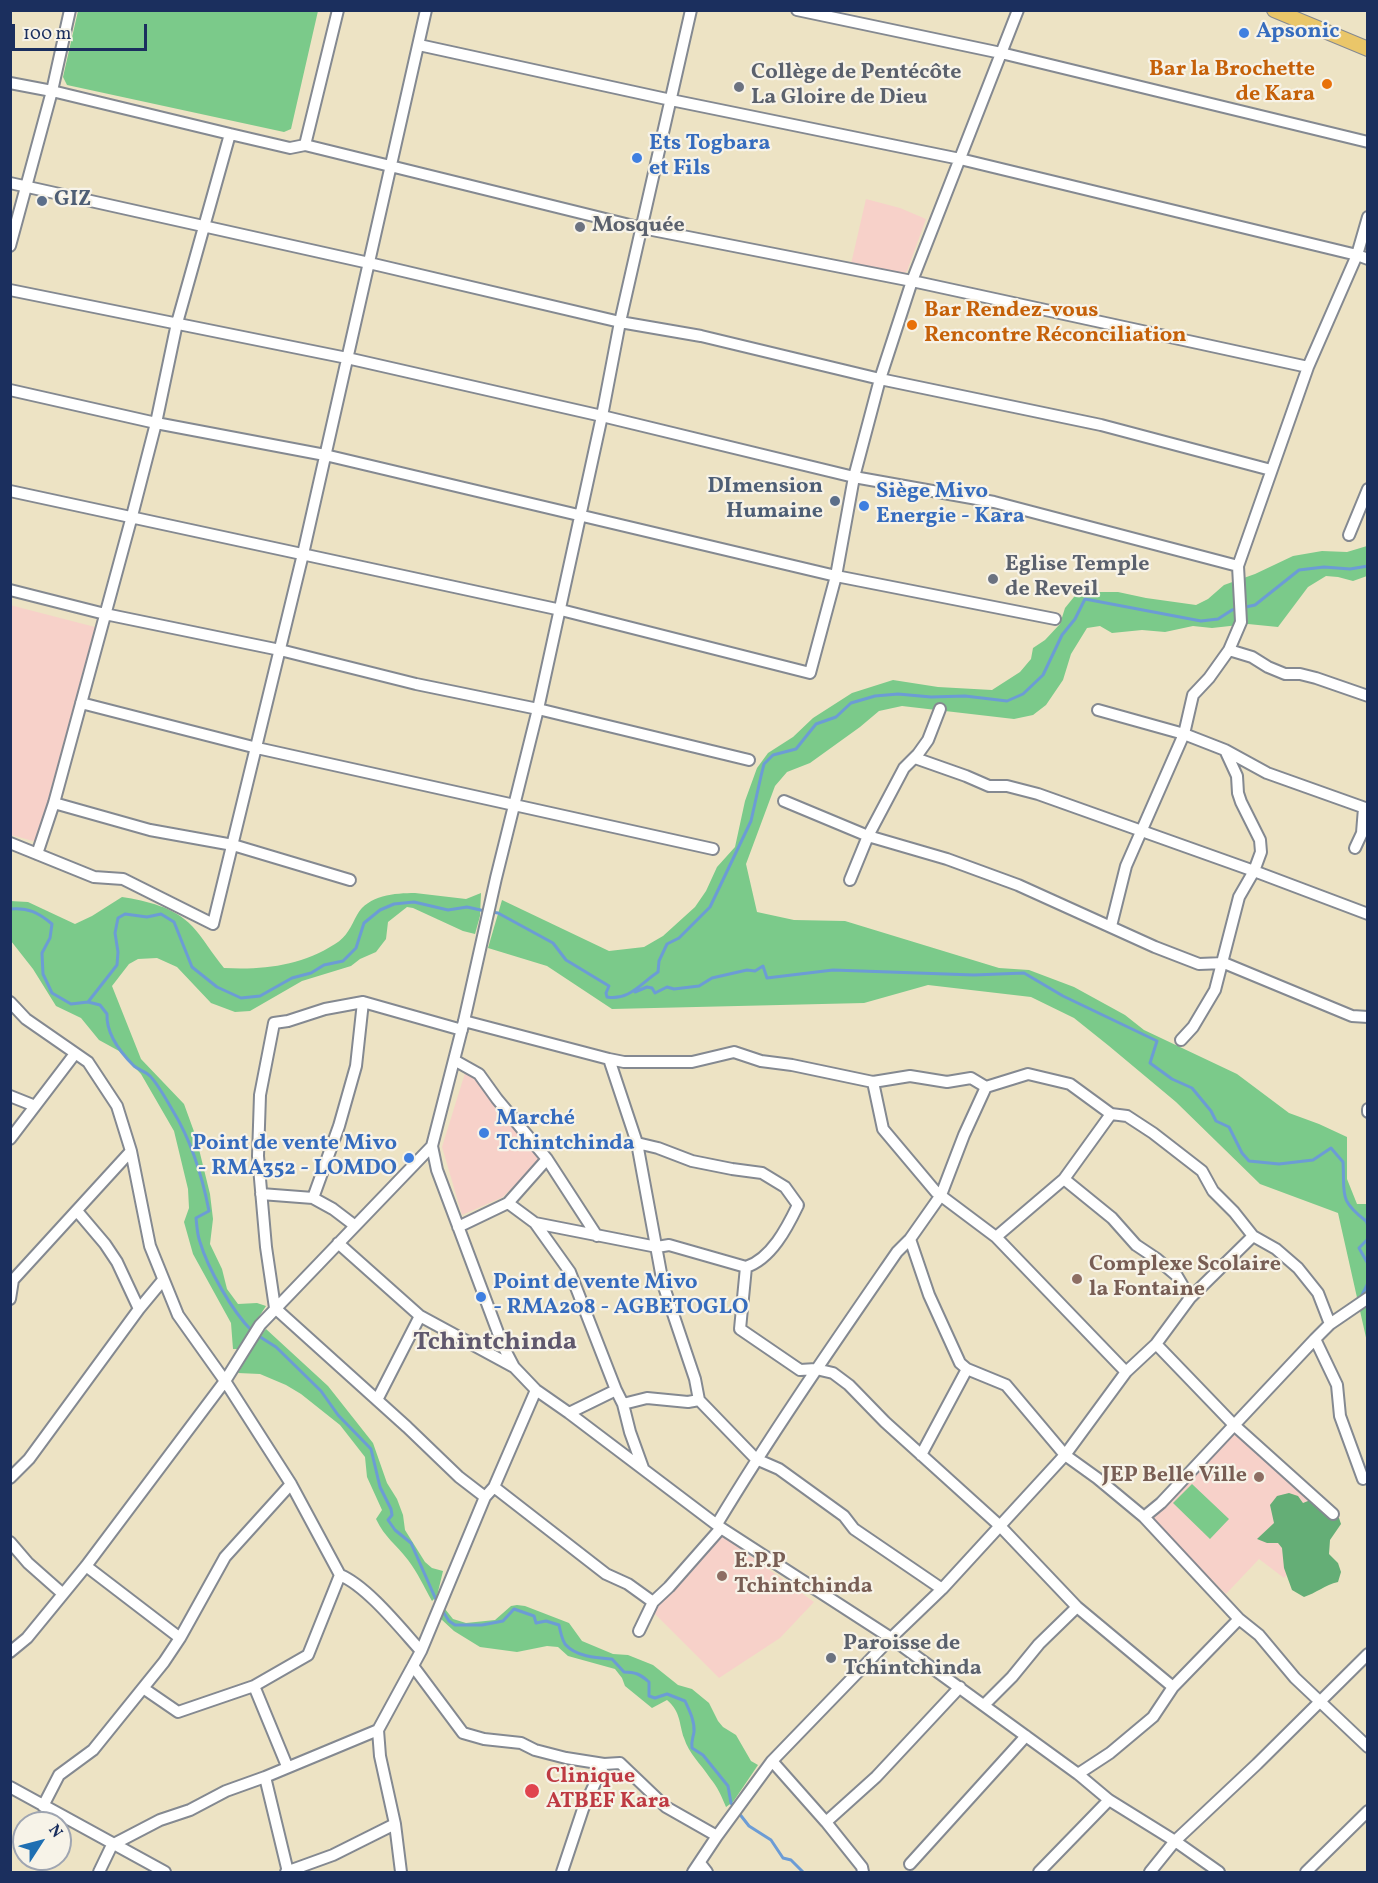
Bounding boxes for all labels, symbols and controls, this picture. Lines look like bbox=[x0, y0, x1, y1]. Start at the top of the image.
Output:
scale bar bbox=[15, 12, 150, 50]
place label: Apsonic bbox=[1256, 20, 1339, 46]
text: 100 m bbox=[23, 22, 72, 47]
marker: Apsonic bbox=[1237, 26, 1251, 40]
place label: Bar la Brochette de Kara bbox=[1149, 58, 1315, 110]
place label: Collège de Pentécôte La Gloire de Dieu bbox=[751, 61, 961, 112]
marker: Bar la Brochette de Kara bbox=[1320, 77, 1334, 91]
marker: Collège de Pentécôte La Gloire de Dieu bbox=[732, 80, 746, 94]
place label: Ets Togbara et Fils bbox=[649, 132, 770, 184]
marker: Ets Togbara et Fils bbox=[630, 151, 644, 165]
place label: GIZ bbox=[54, 188, 91, 214]
marker: GIZ bbox=[35, 194, 49, 208]
place label: Mosquée bbox=[592, 214, 685, 240]
marker: Mosquée bbox=[573, 220, 587, 234]
place label: Bar Rendez-vous Rencontre Réconciliation bbox=[924, 299, 1187, 350]
marker: Bar Rendez-vous Rencontre Réconciliation bbox=[905, 318, 919, 332]
place label: DImension Humaine bbox=[707, 475, 823, 526]
place label: Siège Mivo Energie - Kara bbox=[876, 480, 1025, 532]
marker: DImension Humaine bbox=[828, 494, 842, 508]
marker: Siège Mivo Energie - Kara bbox=[857, 499, 871, 513]
place label: Eglise Temple de Reveil bbox=[1005, 553, 1149, 604]
marker: Eglise Temple de Reveil bbox=[986, 572, 1000, 586]
place label: Marché Tchintchinda bbox=[496, 1107, 635, 1158]
marker: Marché Tchintchinda bbox=[477, 1126, 491, 1140]
place label: Point de vente Mivo - RMA352 - LOMDO bbox=[192, 1132, 397, 1184]
marker: Point de vente Mivo - RMA352 - LOMDO bbox=[402, 1151, 416, 1165]
place label: Complexe Scolaire la Fontaine bbox=[1089, 1253, 1281, 1304]
place label: Point de vente Mivo - RMA208 - AGBETOGLO bbox=[493, 1271, 748, 1322]
marker: Complexe Scolaire la Fontaine bbox=[1070, 1272, 1084, 1286]
marker: Point de vente Mivo - RMA208 - AGBETOGLO bbox=[474, 1290, 488, 1304]
district label: Tchintchinda bbox=[413, 1328, 577, 1360]
place label: JEP Belle Ville bbox=[1102, 1464, 1247, 1490]
marker: JEP Belle Ville bbox=[1252, 1470, 1266, 1484]
place label: E.P.P Tchintchinda bbox=[734, 1550, 873, 1602]
marker: E.P.P Tchintchinda bbox=[715, 1569, 729, 1583]
place label: Paroisse de Tchintchinda bbox=[843, 1632, 982, 1684]
marker: Paroisse de Tchintchinda bbox=[824, 1651, 838, 1665]
place label: Clinique ATBEF Kara bbox=[546, 1765, 670, 1816]
marker: Clinique ATBEF Kara bbox=[523, 1782, 541, 1800]
north arrow bbox=[12, 1811, 72, 1871]
text: N bbox=[43, 1820, 67, 1843]

